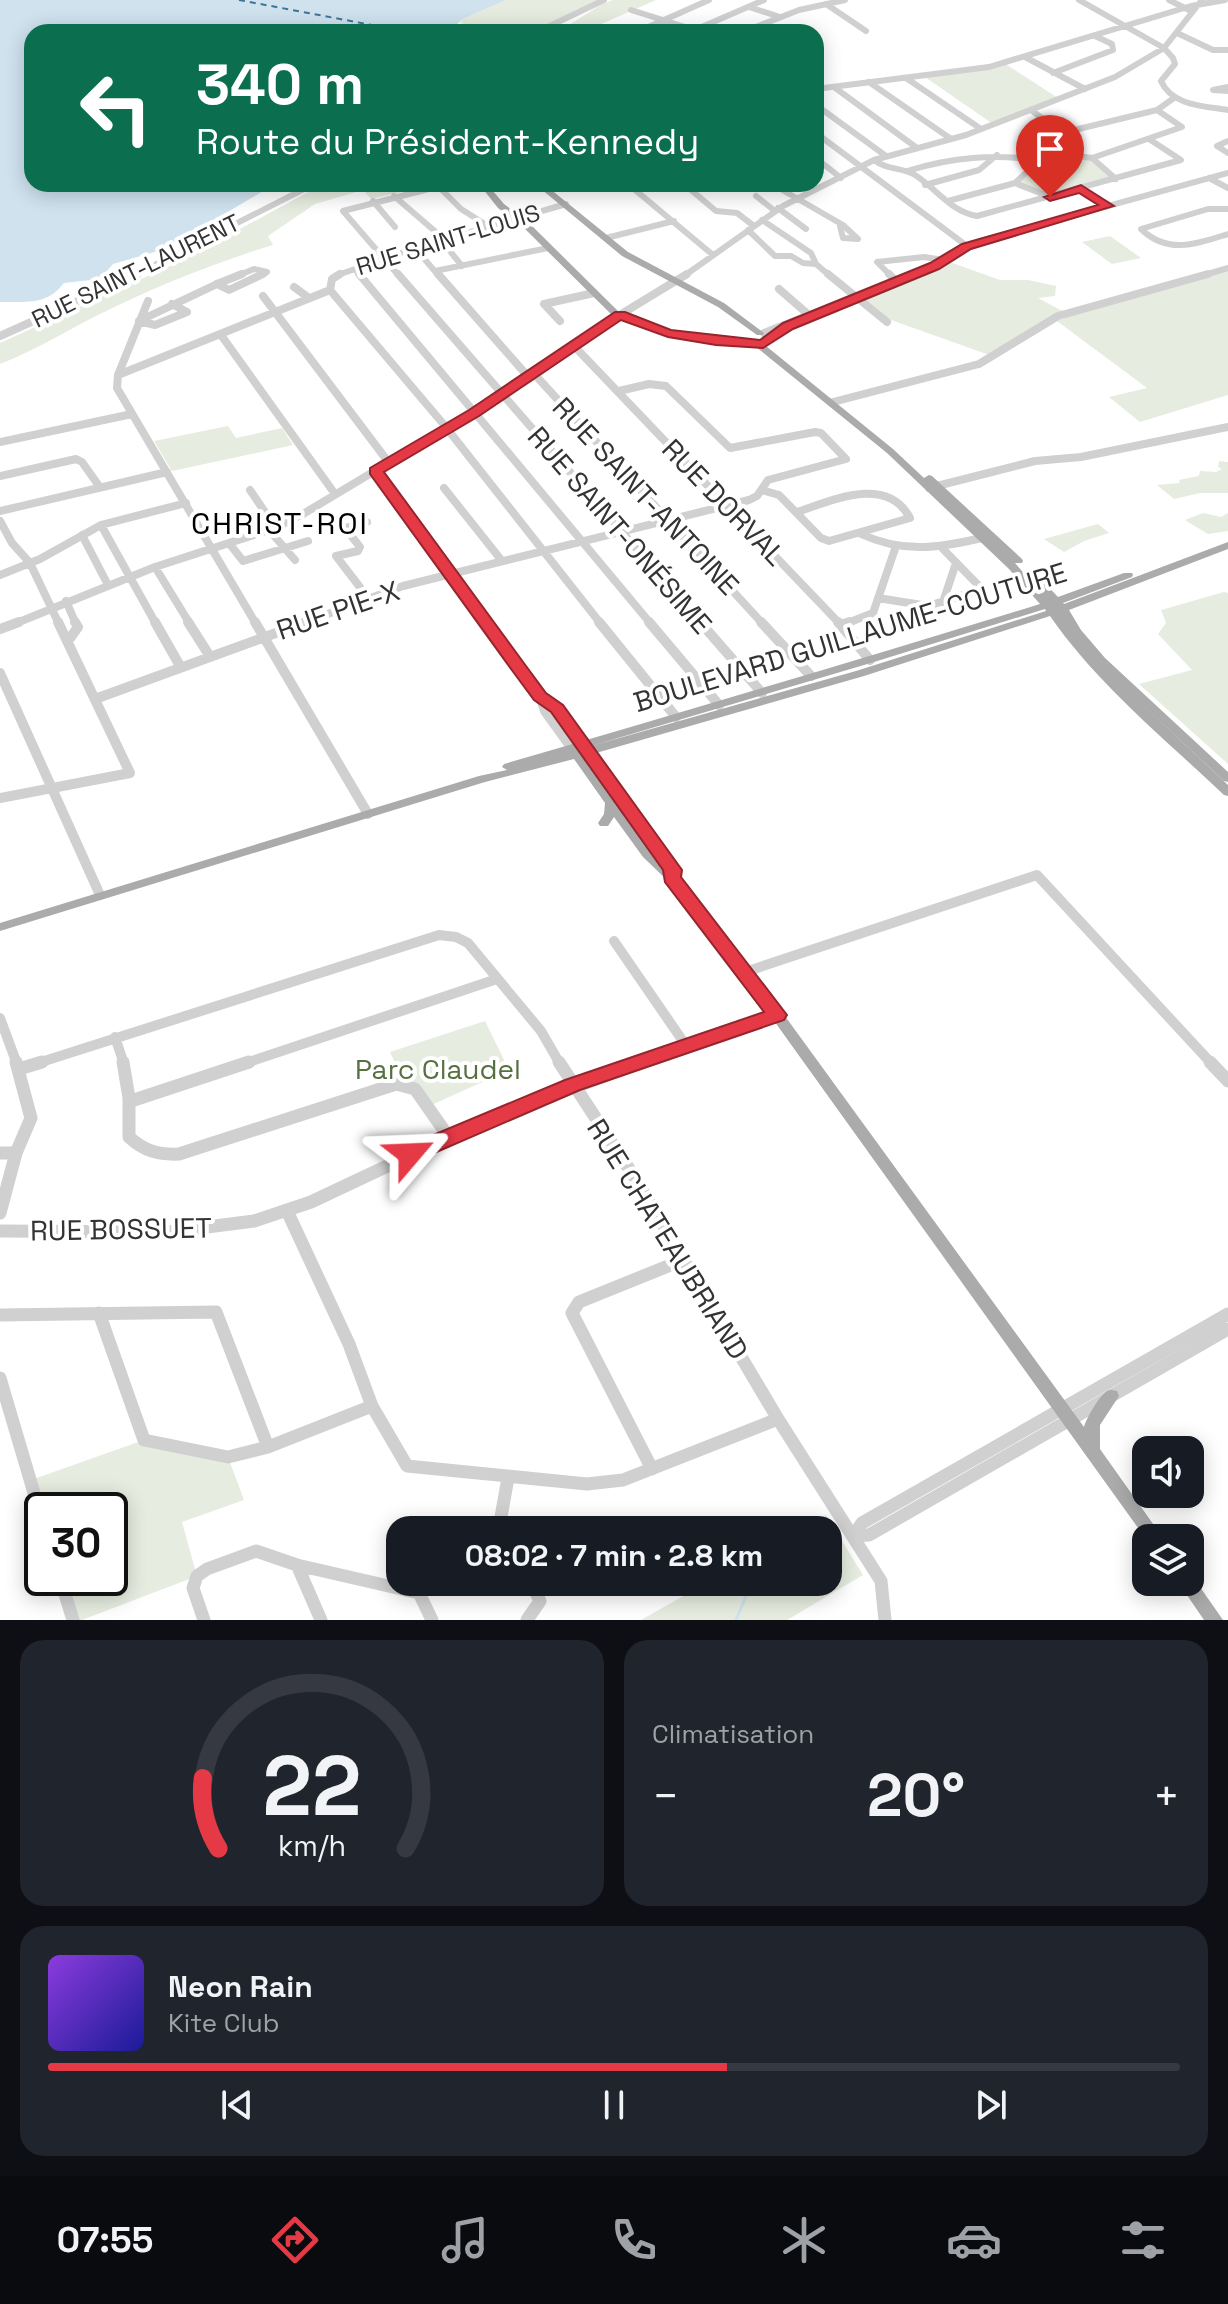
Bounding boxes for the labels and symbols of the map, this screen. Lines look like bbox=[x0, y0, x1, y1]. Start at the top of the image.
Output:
pin bbox=[1016, 115, 1084, 197]
street label: RUE SAINT-LOUIS bbox=[352, 197, 544, 282]
street label: RUE SAINT-LAURENT bbox=[27, 207, 245, 334]
street label: RUE SAINT-ANTOINE bbox=[545, 390, 747, 602]
street label: RUE SAINT-ONÉSIME bbox=[520, 419, 720, 641]
street label: RUE DORVAL bbox=[655, 431, 793, 573]
district label: CHRIST-ROI bbox=[191, 504, 369, 543]
street label: BOULEVARD GUILLAUME-COUTURE bbox=[629, 554, 1071, 720]
street label: RUE PIE-X bbox=[272, 572, 404, 648]
park label: Parc Claudel bbox=[355, 1051, 521, 1087]
position arrow bbox=[368, 1112, 452, 1196]
street label: RUE CHATEAUBRIAND bbox=[579, 1112, 757, 1366]
street label: RUE BOSSUET bbox=[30, 1209, 212, 1249]
speed limit sign: 30 bbox=[24, 1492, 128, 1596]

